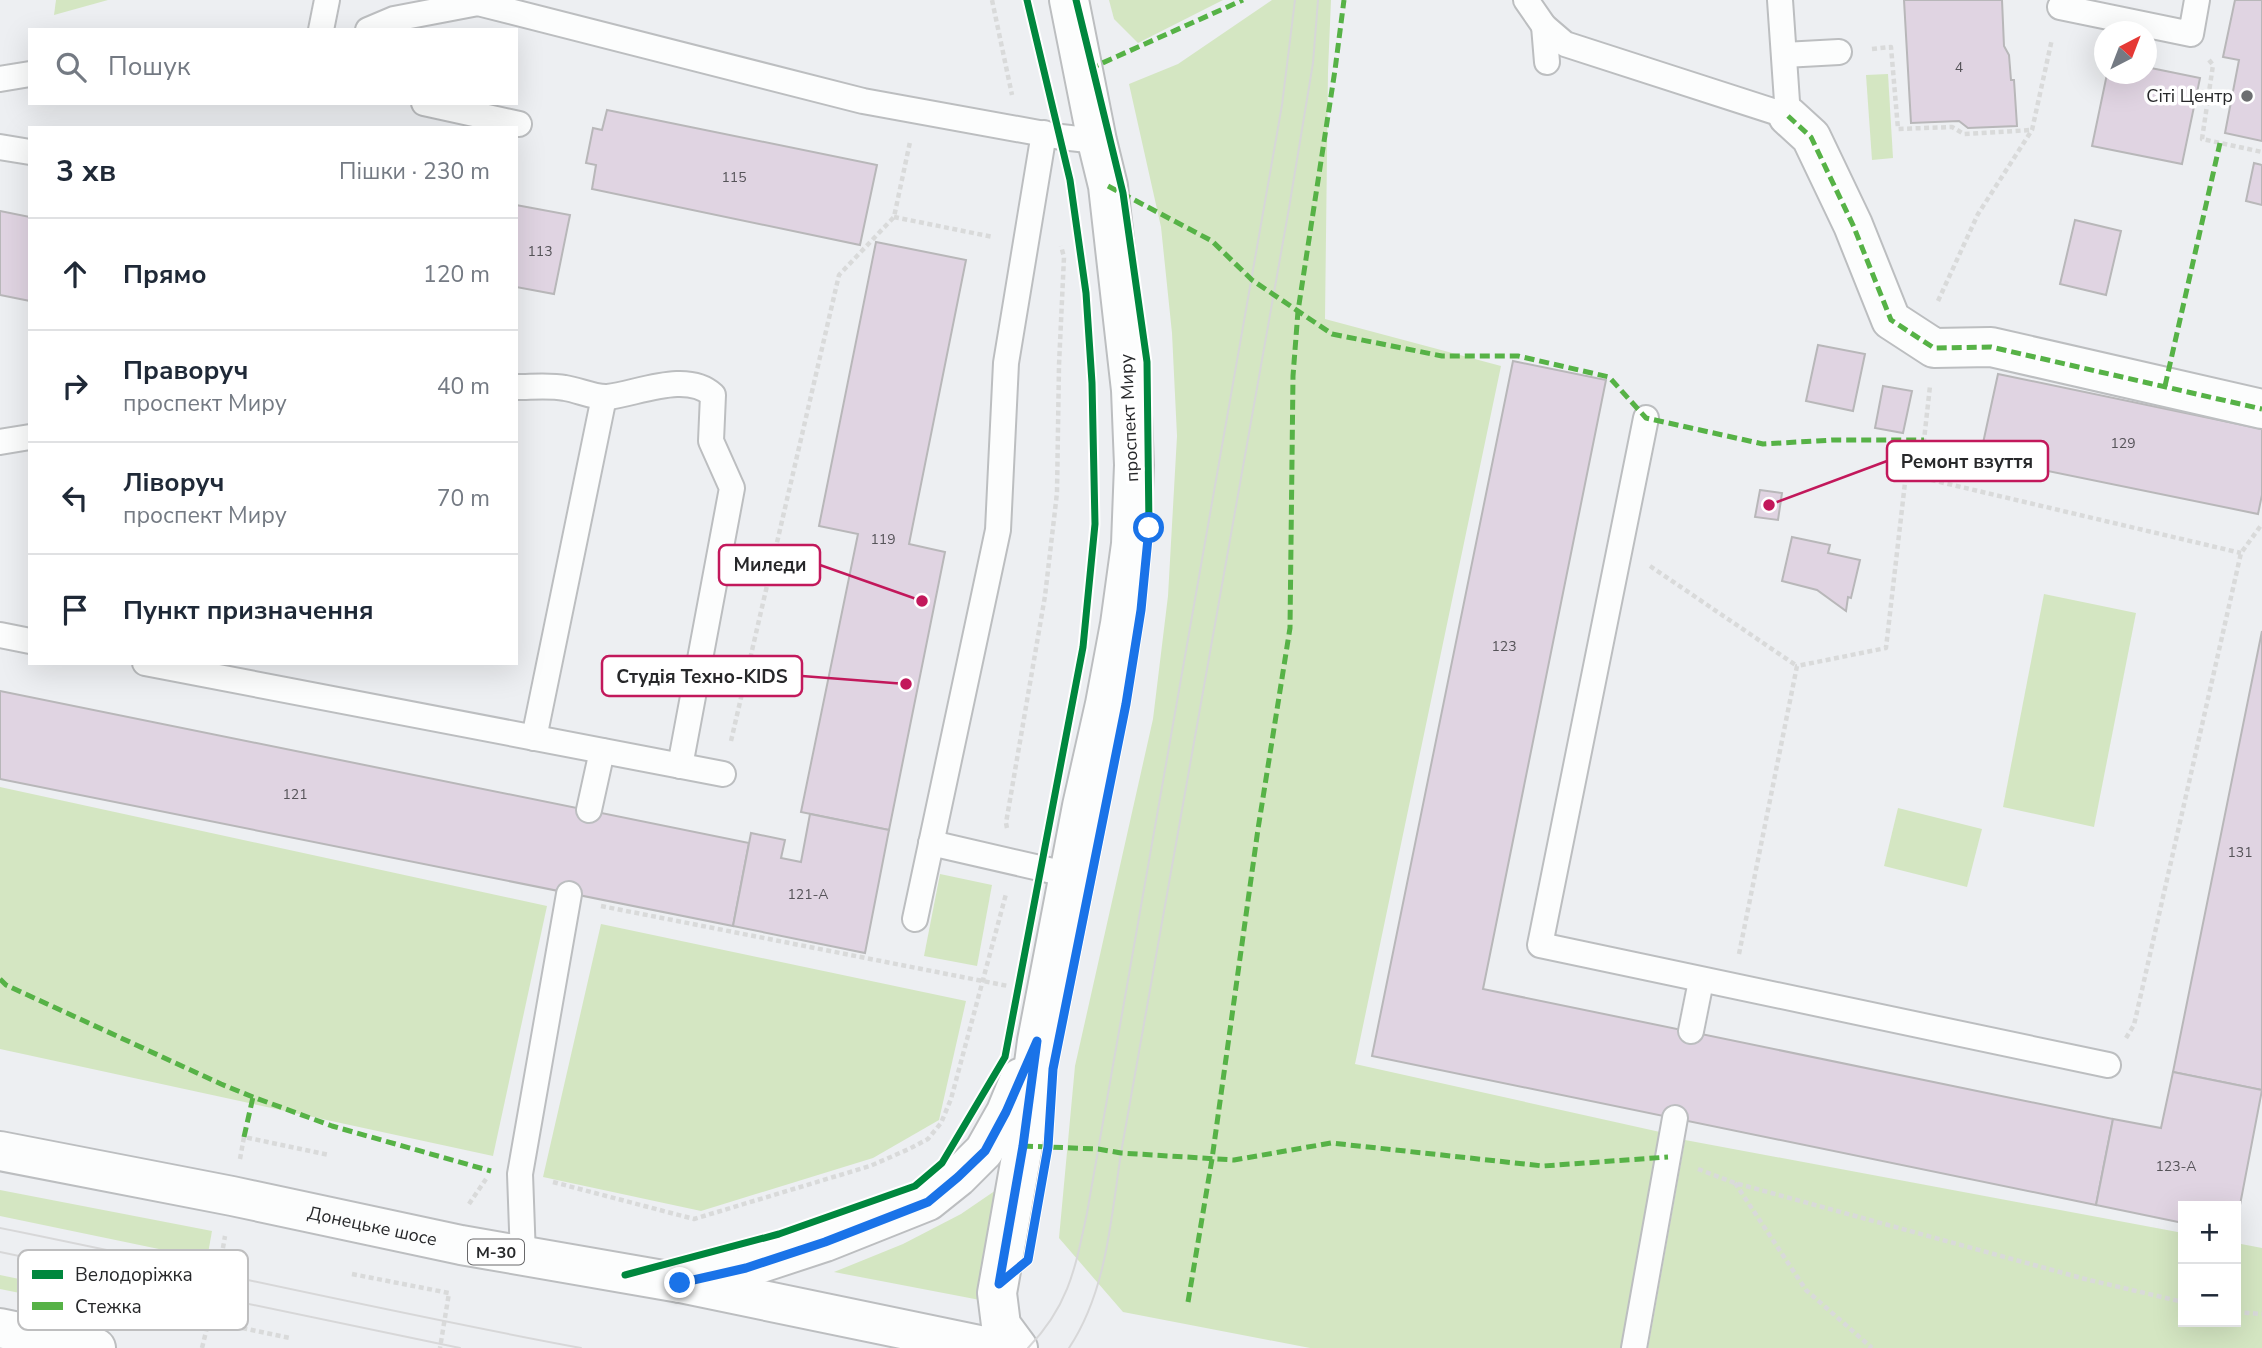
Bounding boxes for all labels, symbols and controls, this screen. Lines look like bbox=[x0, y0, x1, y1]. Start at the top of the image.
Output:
north arrow bbox=[2094, 21, 2157, 84]
search box bbox=[28, 28, 518, 105]
icon: search bbox=[52, 48, 90, 86]
text: Пошук bbox=[108, 49, 190, 84]
house number: 4 bbox=[1955, 58, 1963, 77]
place label: Сіті Центр bbox=[2146, 84, 2233, 108]
marker: Сіті Центр bbox=[2239, 88, 2255, 104]
text: 3 хв bbox=[56, 151, 116, 192]
text: Пішки · 230 m bbox=[339, 156, 490, 187]
house number: 115 bbox=[721, 168, 747, 187]
house number: 113 bbox=[527, 242, 553, 261]
icon: ahead bbox=[56, 255, 94, 293]
text: Прямо bbox=[123, 257, 207, 292]
text: 120 m bbox=[423, 259, 490, 290]
text: Праворуч bbox=[123, 353, 248, 388]
street label: проспект Миру bbox=[1114, 353, 1144, 483]
icon: right bbox=[56, 367, 94, 405]
text: 40 m bbox=[437, 371, 490, 402]
text: проспект Миру bbox=[123, 388, 287, 419]
house number: 129 bbox=[2110, 434, 2136, 453]
callout: Ремонт взуття bbox=[1887, 441, 2048, 481]
text: Ремонт взуття bbox=[1901, 449, 2033, 475]
text: Ліворуч bbox=[123, 465, 224, 500]
icon: left bbox=[56, 479, 94, 517]
text: 70 m bbox=[437, 483, 490, 514]
text: проспект Миру bbox=[123, 500, 287, 531]
route start bbox=[1133, 512, 1164, 543]
house number: 119 bbox=[870, 530, 896, 549]
callout: Миледи bbox=[719, 545, 820, 585]
text: Миледи bbox=[733, 552, 807, 578]
icon: arrive bbox=[56, 591, 94, 629]
text: Пункт призначення bbox=[123, 593, 374, 628]
house number: 123 bbox=[1491, 637, 1517, 656]
callout: Студія Техно-KIDS bbox=[602, 656, 802, 696]
text: Студія Техно-KIDS bbox=[616, 664, 788, 690]
house number: 121 bbox=[282, 785, 308, 804]
house number: 131 bbox=[2227, 843, 2253, 862]
house number: 121-А bbox=[787, 885, 829, 904]
house number: 123-А bbox=[2155, 1157, 2197, 1176]
street label: Донецьке шосе bbox=[306, 1201, 439, 1252]
map controls bbox=[2178, 1201, 2241, 1327]
button: + bbox=[2178, 1201, 2241, 1264]
road number: М-30 bbox=[468, 1240, 524, 1264]
legend bbox=[18, 1250, 248, 1330]
text: Велодоріжка bbox=[75, 1262, 193, 1288]
button: − bbox=[2178, 1264, 2241, 1327]
route end bbox=[664, 1267, 695, 1298]
text: Стежка bbox=[75, 1294, 142, 1320]

